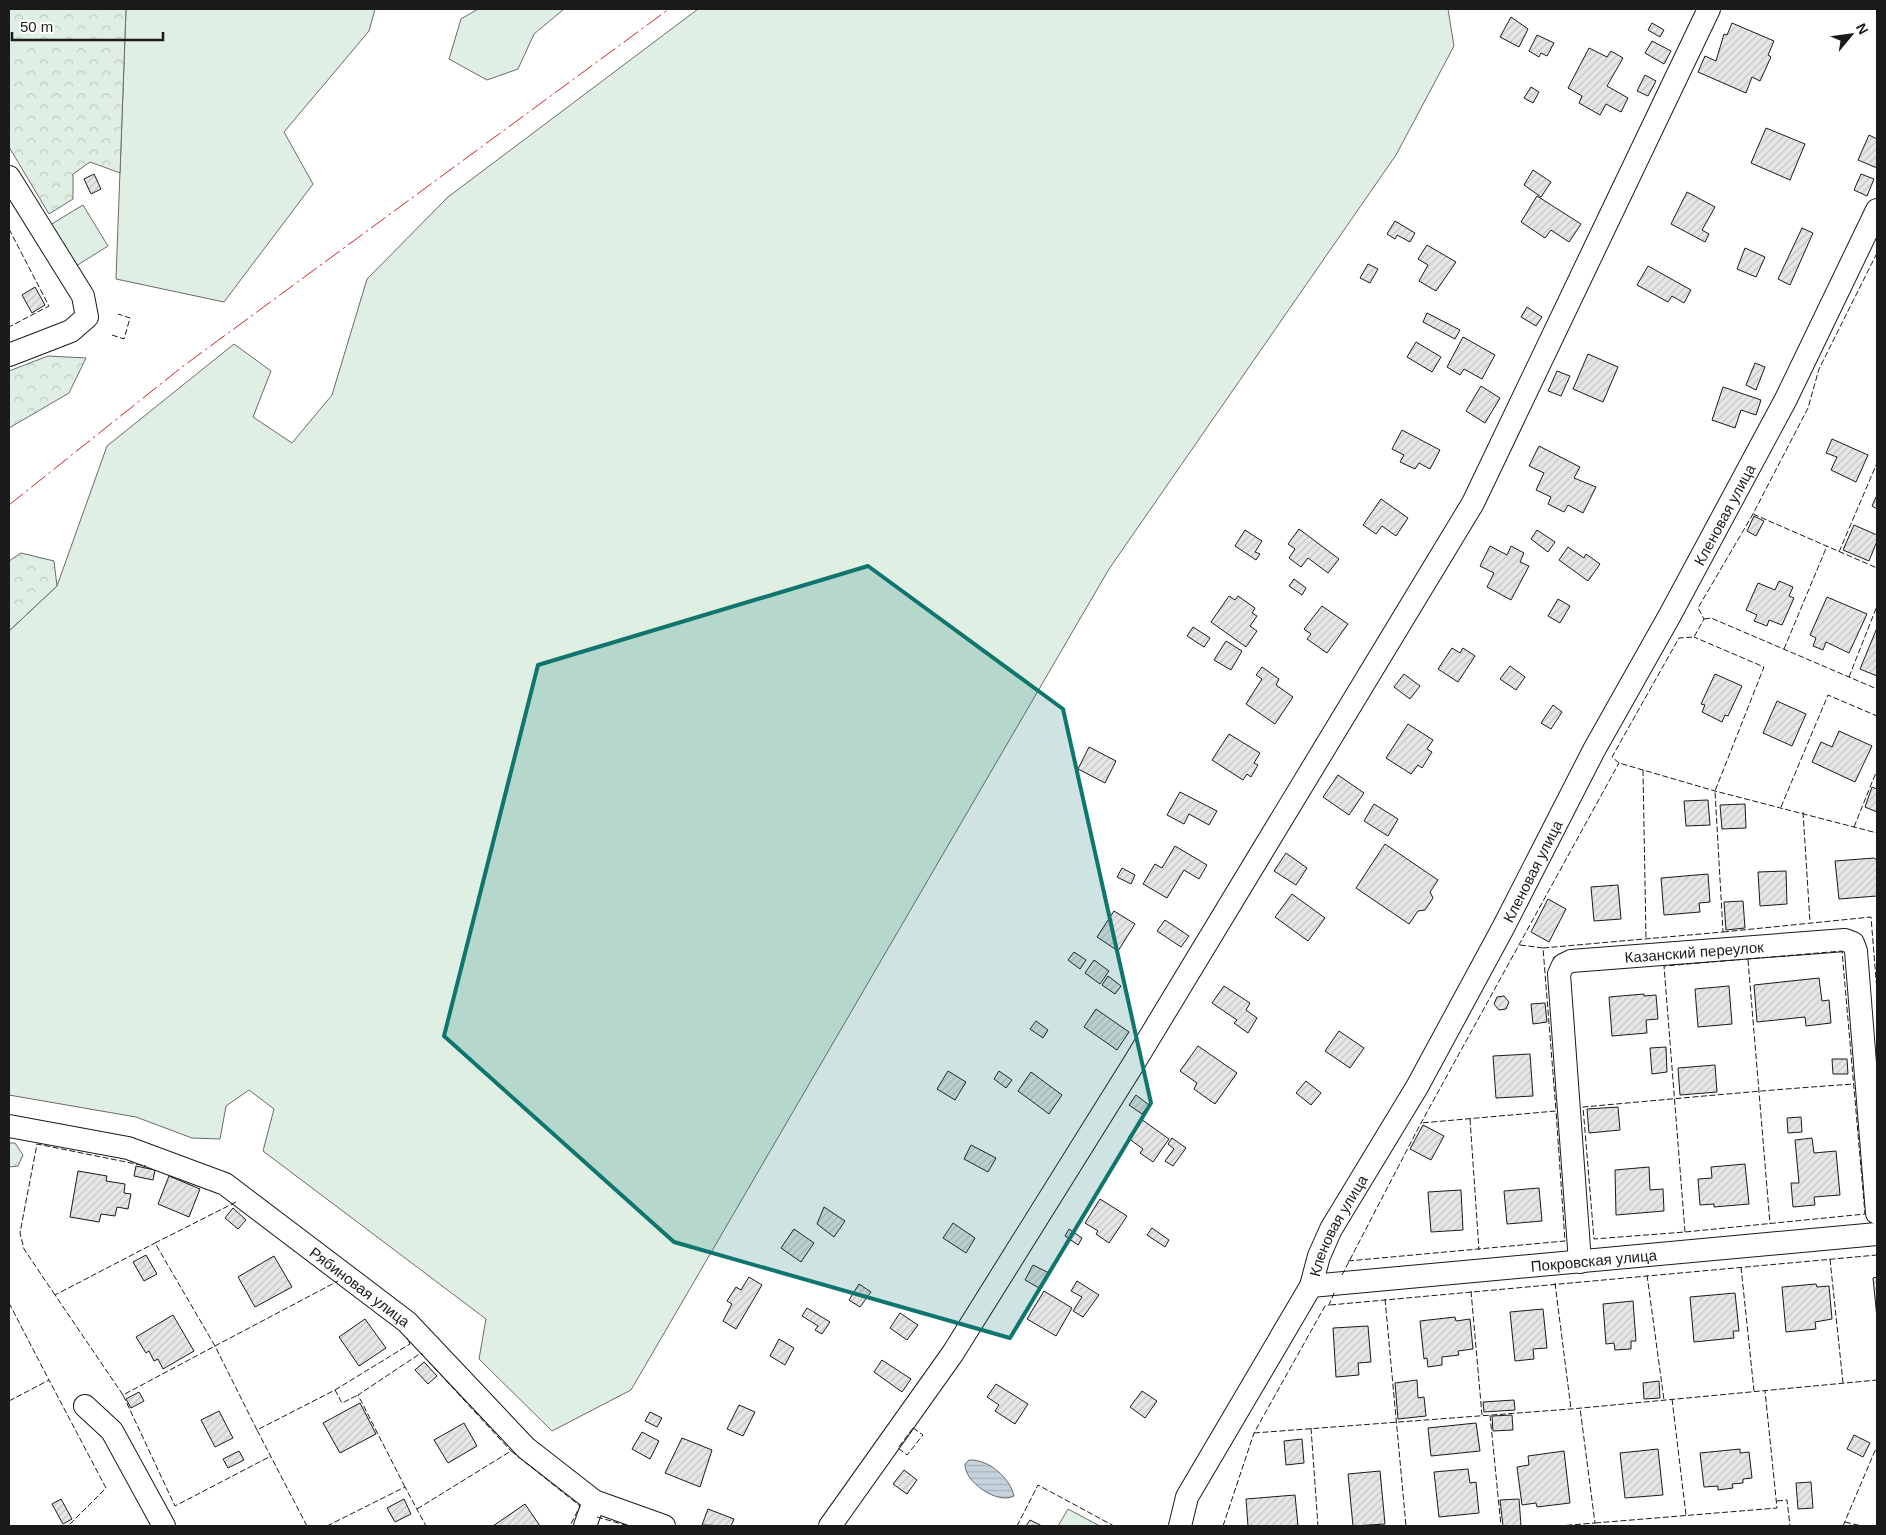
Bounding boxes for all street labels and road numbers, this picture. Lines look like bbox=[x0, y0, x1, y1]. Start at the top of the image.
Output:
street label: Кленовая улица bbox=[1690, 460, 1758, 568]
street label: Кленовая улица bbox=[1499, 817, 1566, 925]
street label: Казанский переулок bbox=[1624, 938, 1765, 965]
street label: Кленовая улица bbox=[1305, 1171, 1371, 1278]
street label: Рябиновая улица bbox=[307, 1243, 414, 1330]
street label: Покровская улица bbox=[1530, 1246, 1658, 1274]

